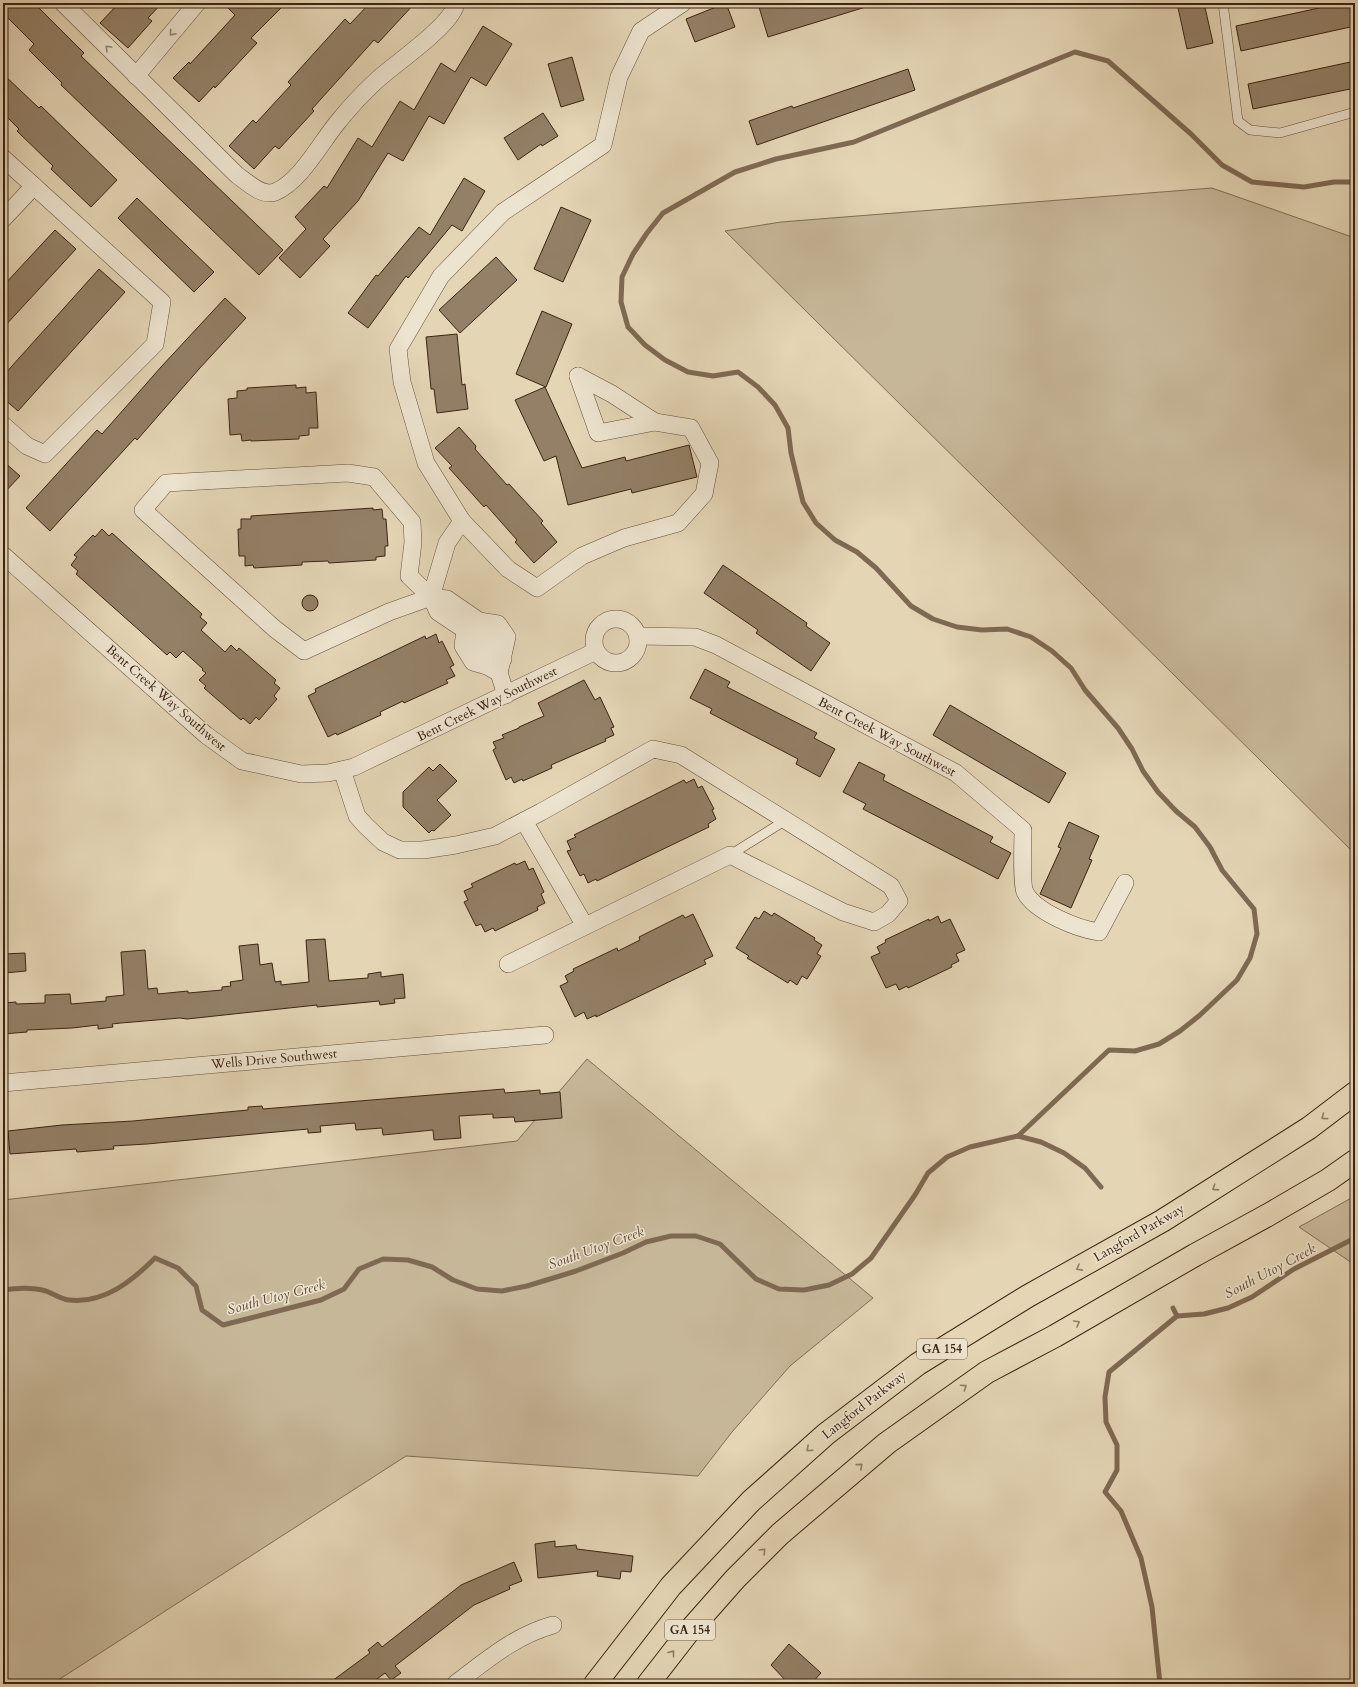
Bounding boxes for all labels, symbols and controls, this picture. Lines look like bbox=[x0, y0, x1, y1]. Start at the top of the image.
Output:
one-way arrow bbox=[170, 28, 177, 36]
one-way arrow bbox=[105, 45, 113, 53]
street label: Bent Creek Way Southwest bbox=[102, 641, 230, 755]
street label: Bent Creek Way Southwest bbox=[414, 662, 560, 746]
street label: Bent Creek Way Southwest bbox=[815, 693, 959, 781]
street label: Wells Drive Southwest bbox=[209, 1045, 338, 1074]
one-way arrow bbox=[1321, 1112, 1328, 1119]
one-way arrow bbox=[1212, 1183, 1219, 1190]
street label: Langford Parkway bbox=[1090, 1200, 1188, 1266]
water label: South Utoy Creek bbox=[545, 1222, 647, 1274]
water label: South Utoy Creek bbox=[1221, 1239, 1319, 1303]
one-way arrow bbox=[1076, 1263, 1083, 1270]
water label: South Utoy Creek bbox=[225, 1275, 327, 1319]
one-way arrow bbox=[1073, 1321, 1080, 1328]
road number: GA 154 bbox=[917, 1339, 967, 1359]
street label: Langford Parkway bbox=[818, 1366, 910, 1444]
one-way arrow bbox=[960, 1385, 967, 1392]
one-way arrow bbox=[806, 1444, 814, 1452]
one-way arrow bbox=[856, 1463, 863, 1470]
one-way arrow bbox=[758, 1548, 766, 1556]
road number: GA 154 bbox=[665, 1620, 715, 1640]
one-way arrow bbox=[667, 1651, 674, 1658]

